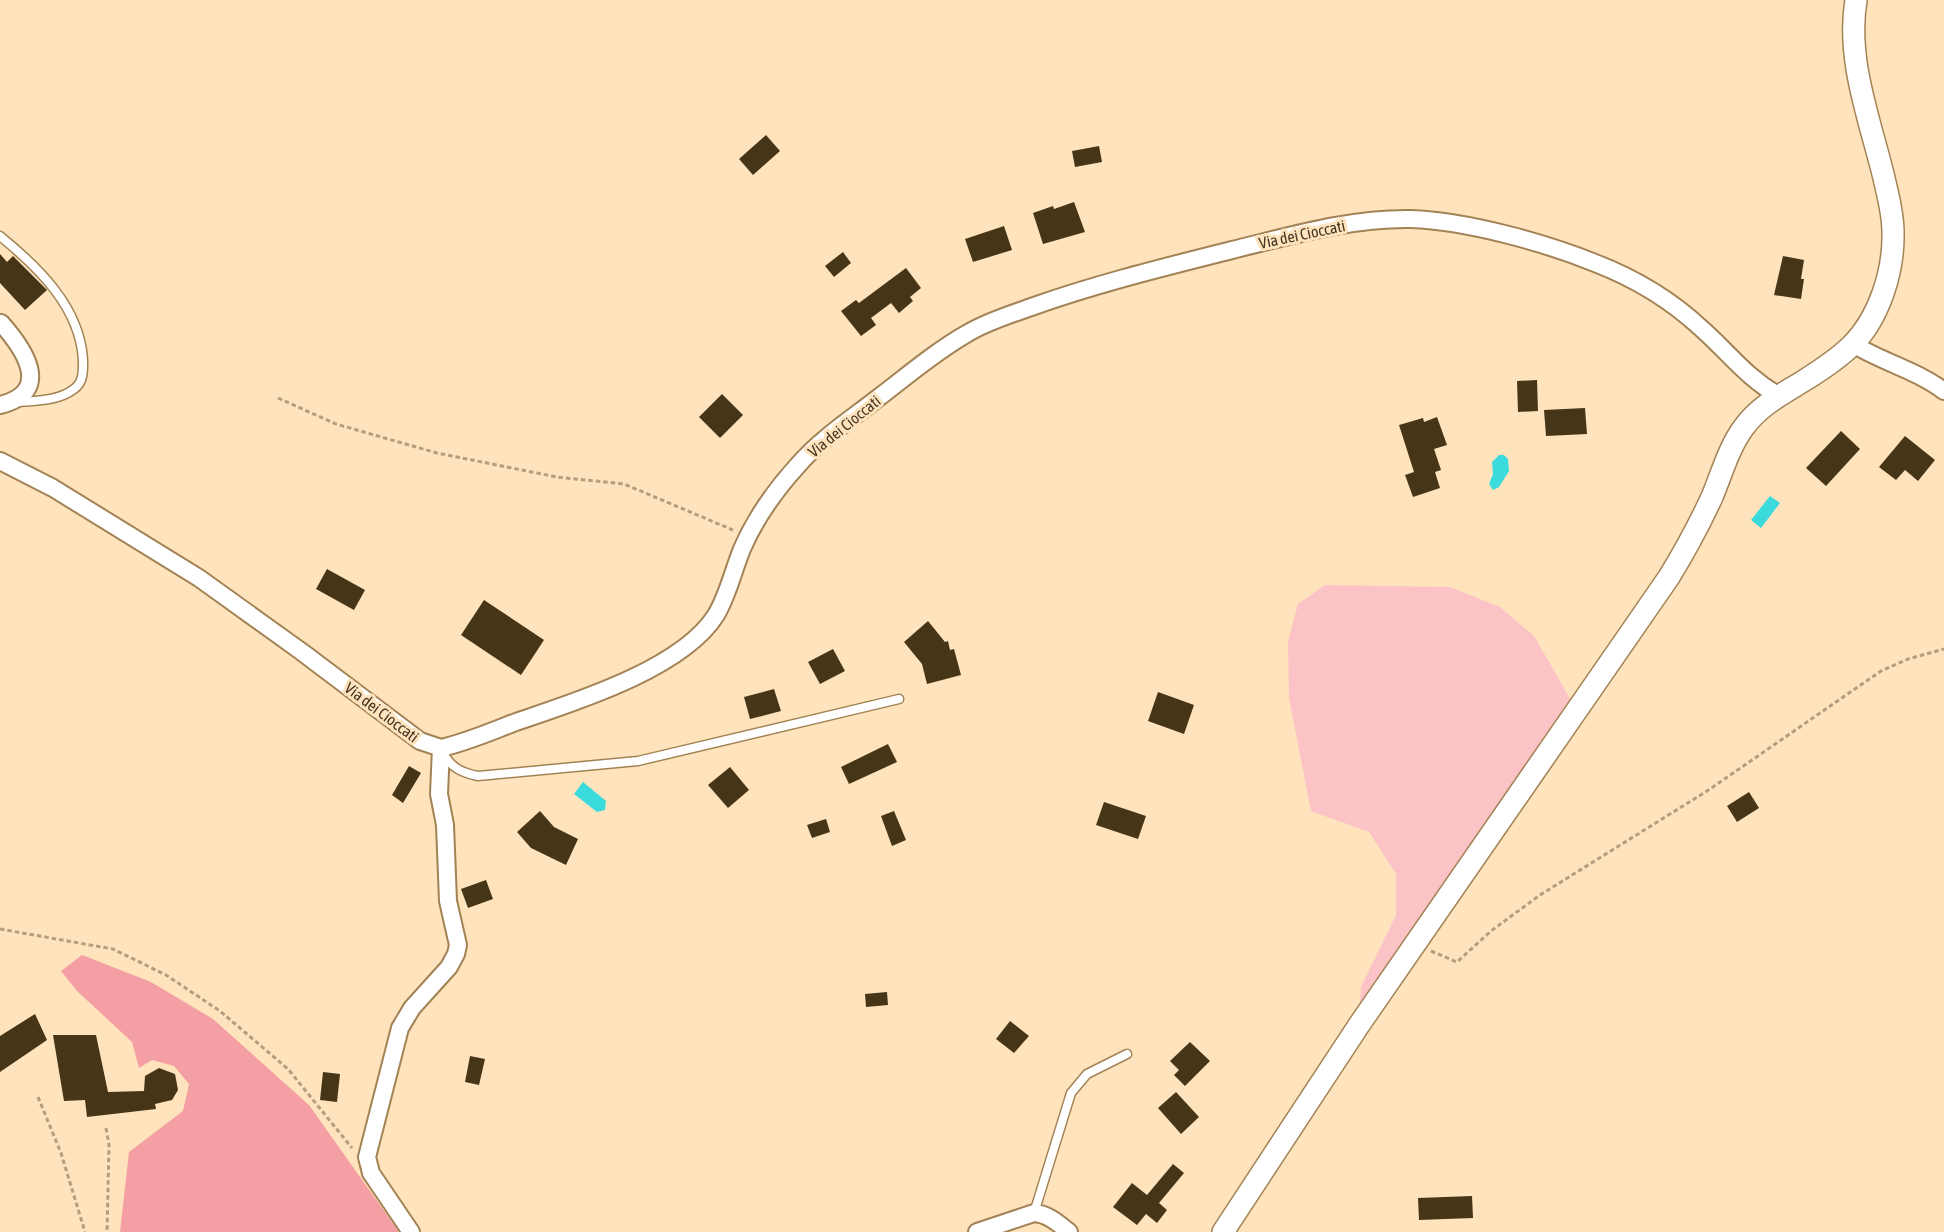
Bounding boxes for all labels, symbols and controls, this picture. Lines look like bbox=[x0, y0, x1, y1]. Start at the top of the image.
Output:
street label: Via dei Cioccati bbox=[1257, 216, 1347, 252]
street label: Via dei Cioccati bbox=[804, 391, 884, 461]
street label: Via dei Cioccati bbox=[342, 678, 422, 746]

